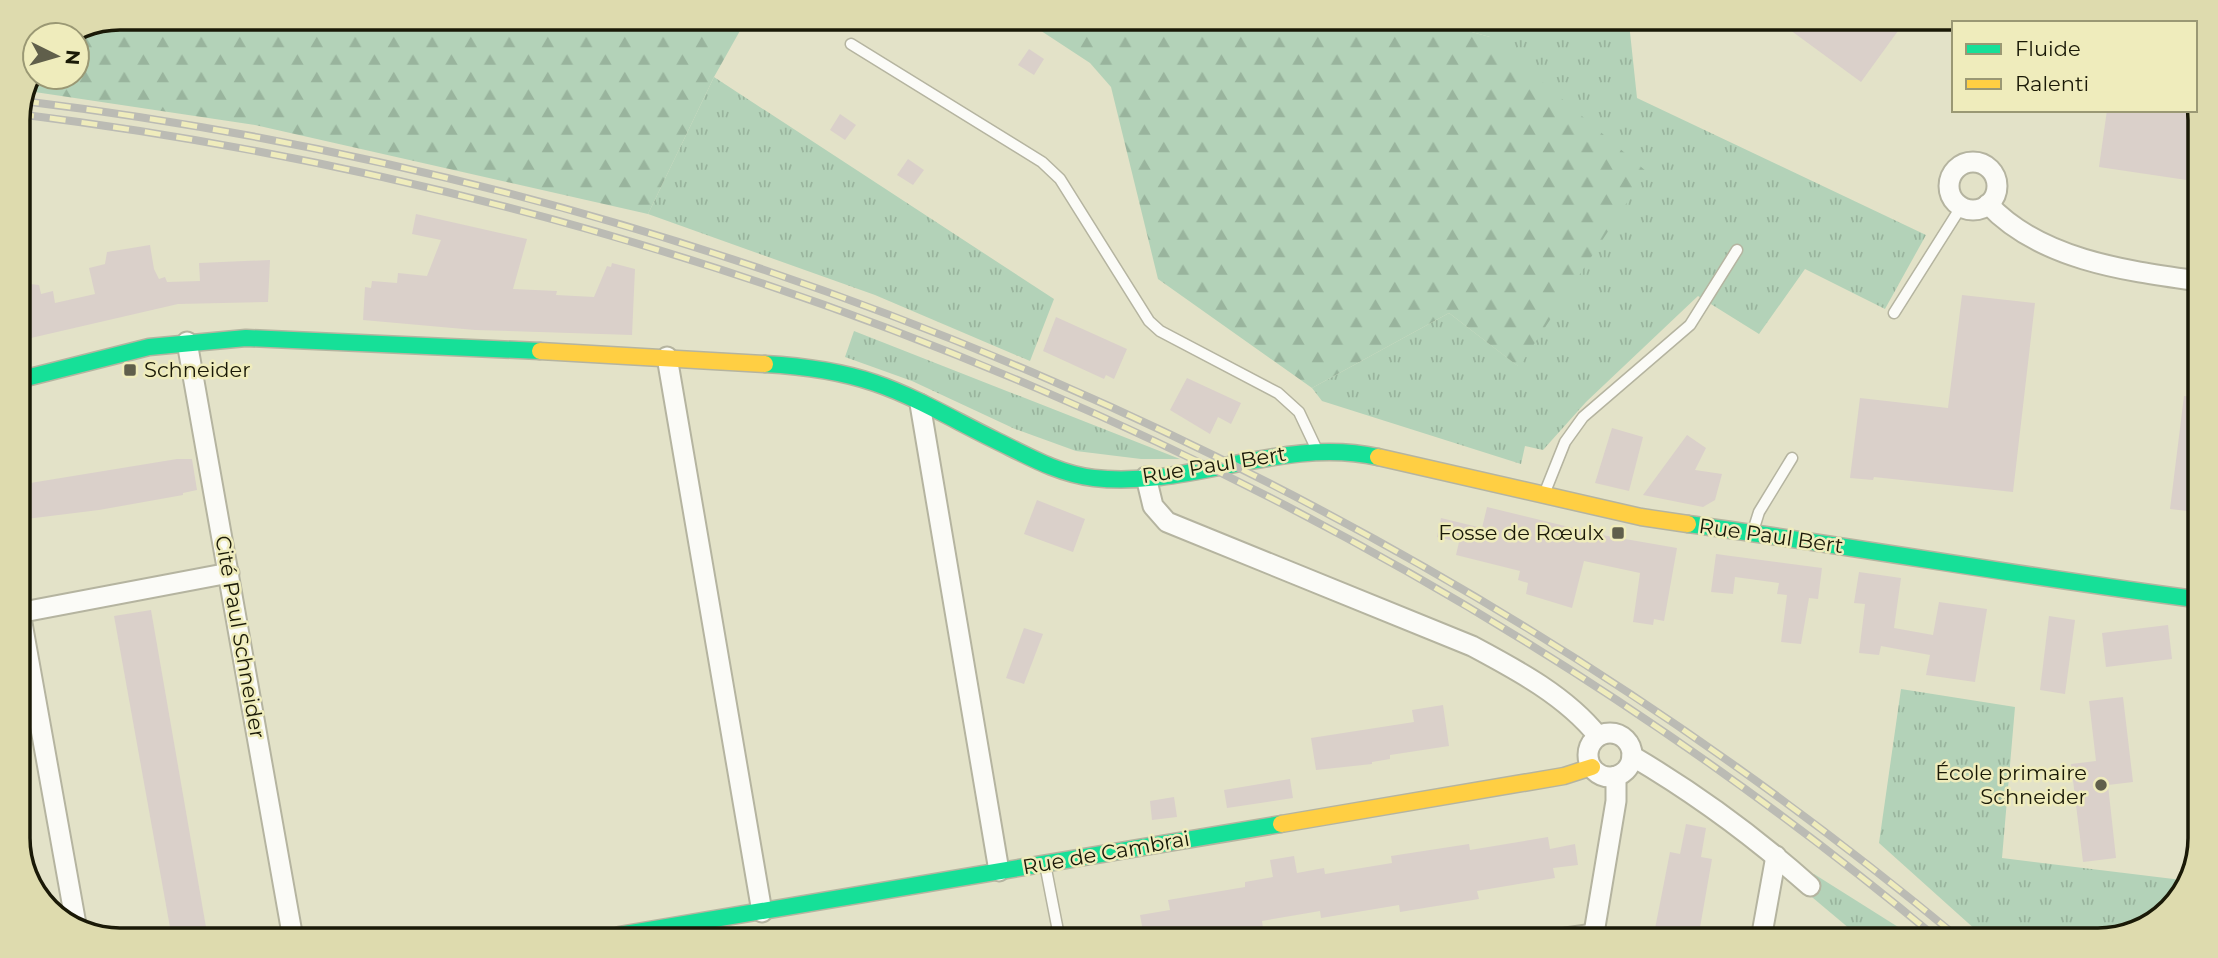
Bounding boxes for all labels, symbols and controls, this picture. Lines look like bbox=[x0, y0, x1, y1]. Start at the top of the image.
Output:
north arrow bbox=[21, 21, 91, 91]
legend bbox=[1952, 21, 2197, 112]
text: Fluide bbox=[2015, 36, 2081, 61]
text: N bbox=[60, 49, 85, 66]
text: Ralenti bbox=[2015, 71, 2089, 96]
place label: Schneider bbox=[144, 357, 251, 382]
marker: Schneider bbox=[122, 362, 138, 378]
street label: Rue Paul Bert bbox=[1140, 441, 1288, 488]
street label: Rue Paul Bert bbox=[1697, 513, 1845, 558]
place label: Fosse de Rœulx bbox=[1438, 520, 1604, 545]
marker: Fosse de Rœulx bbox=[1610, 525, 1626, 541]
street label: Cité Paul Schneider bbox=[210, 533, 271, 740]
place label: École primaire Schneider bbox=[1935, 760, 2087, 809]
marker: École primaire Schneider bbox=[2093, 777, 2109, 793]
street label: Rue de Cambrai bbox=[1020, 826, 1191, 880]

